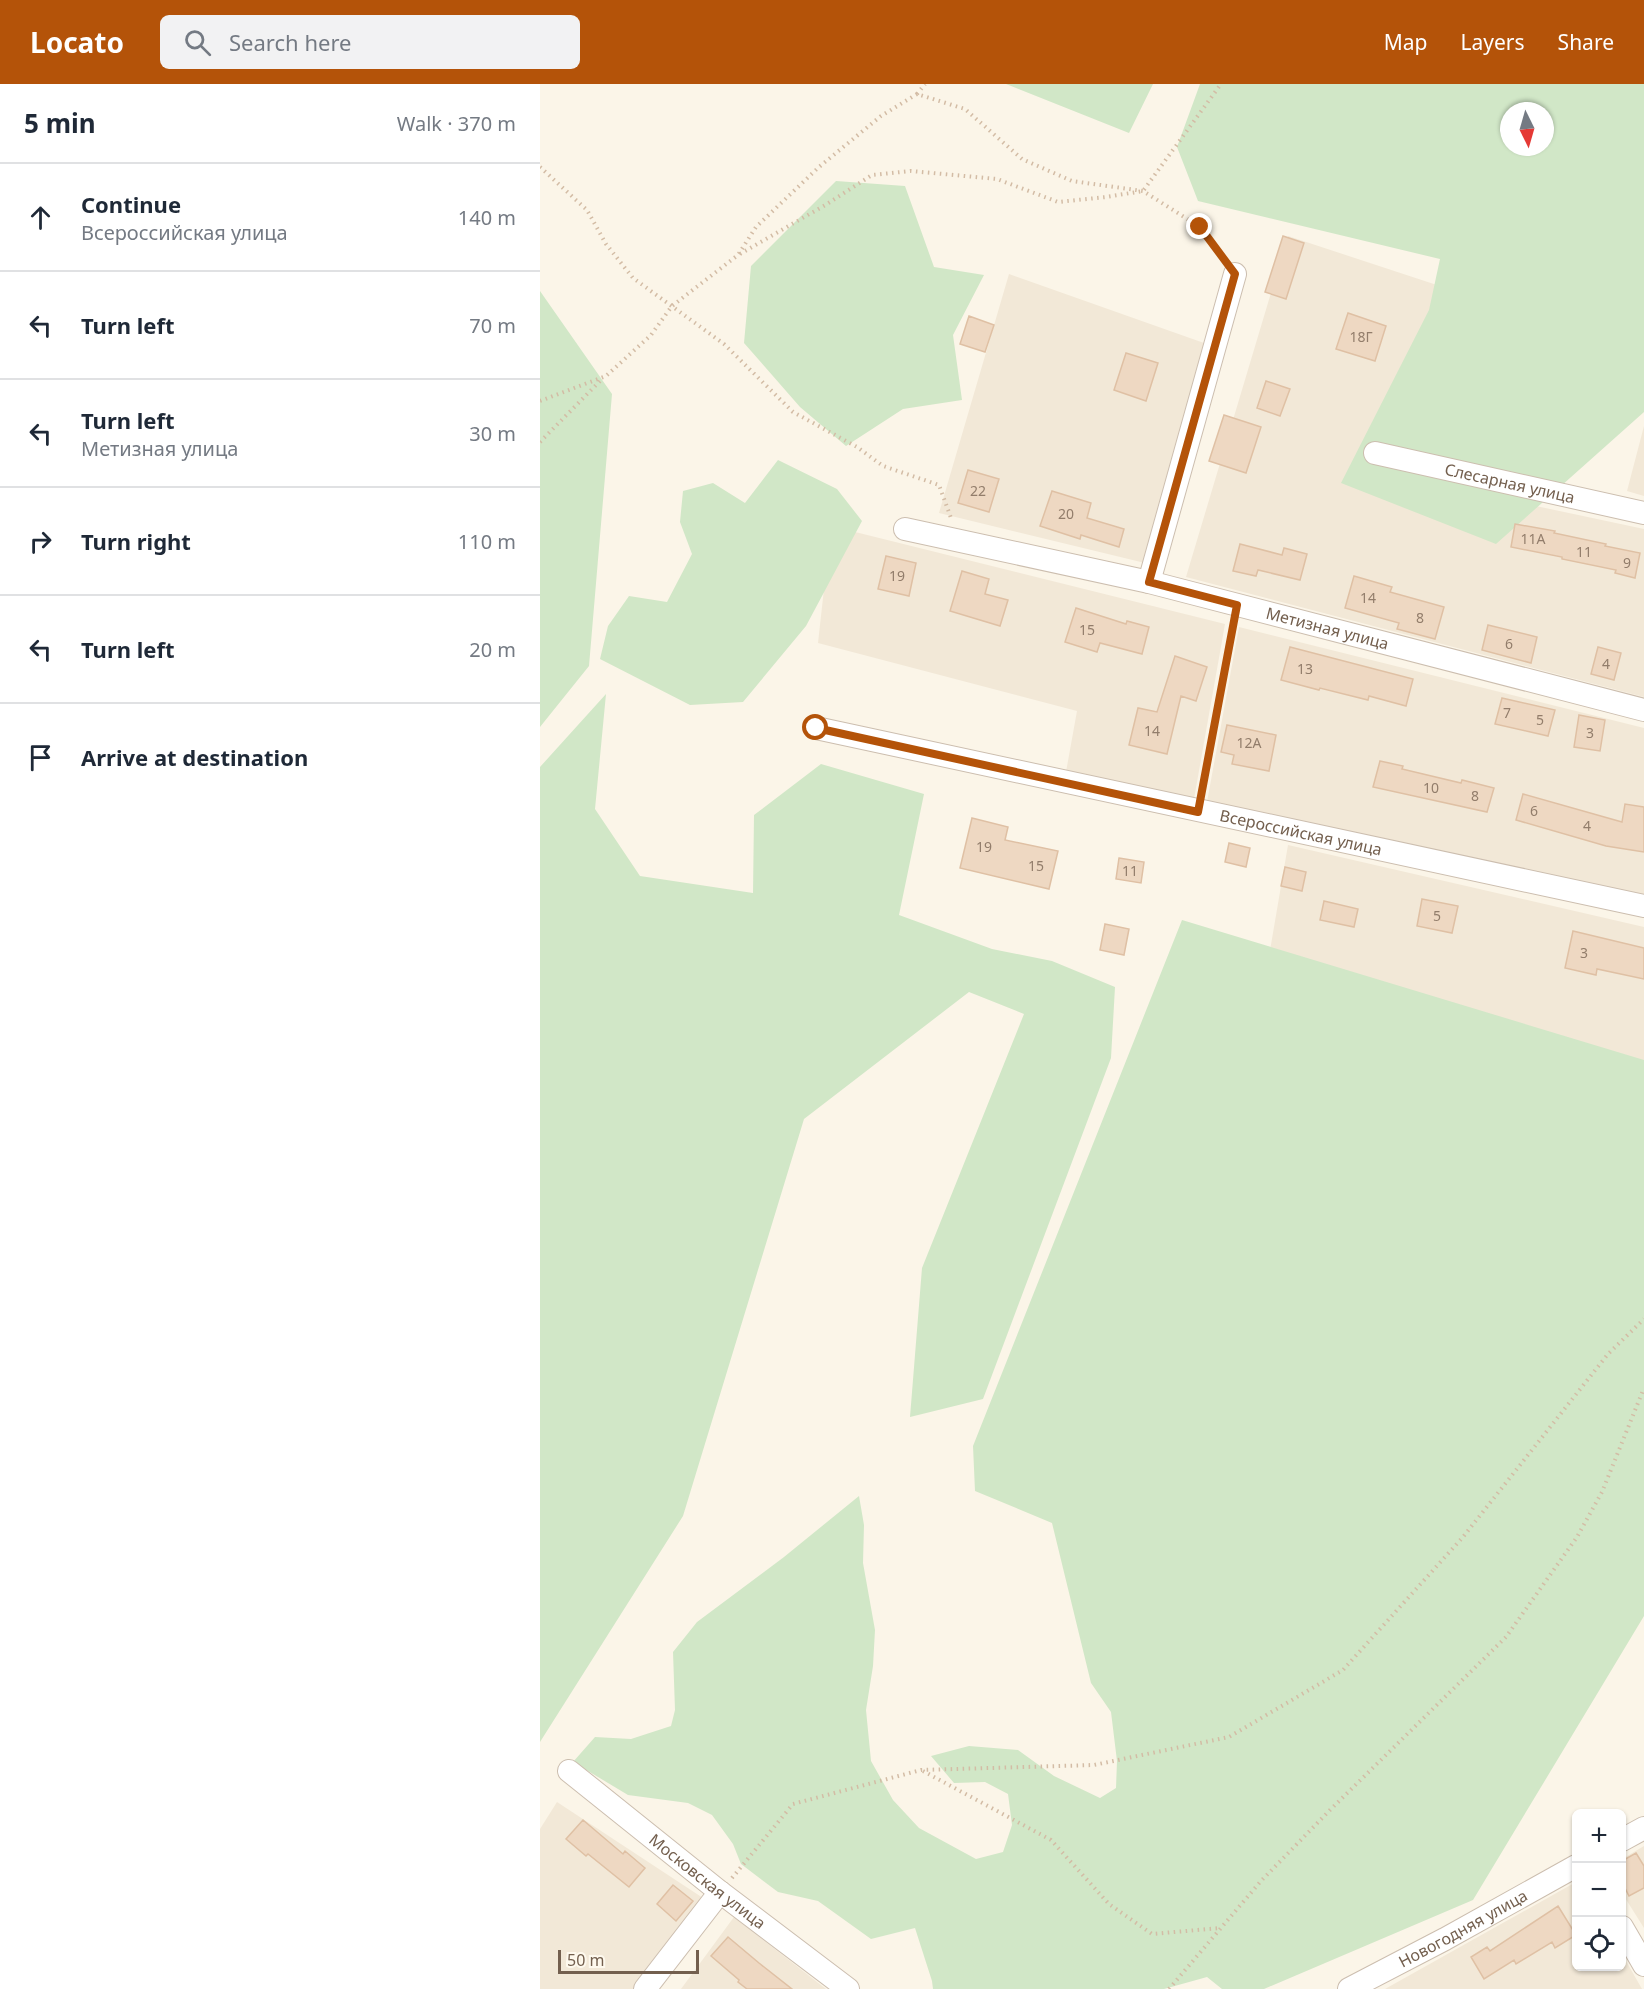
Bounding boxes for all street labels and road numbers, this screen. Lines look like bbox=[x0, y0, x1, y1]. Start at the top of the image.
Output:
street label: Слесарная улица bbox=[1443, 458, 1577, 508]
street label: Метизная улица bbox=[1264, 602, 1391, 655]
street label: Всероссийская улица bbox=[1218, 804, 1384, 860]
street label: Московская улица bbox=[645, 1829, 770, 1934]
street label: Новогодняя улица bbox=[1395, 1884, 1531, 1972]

